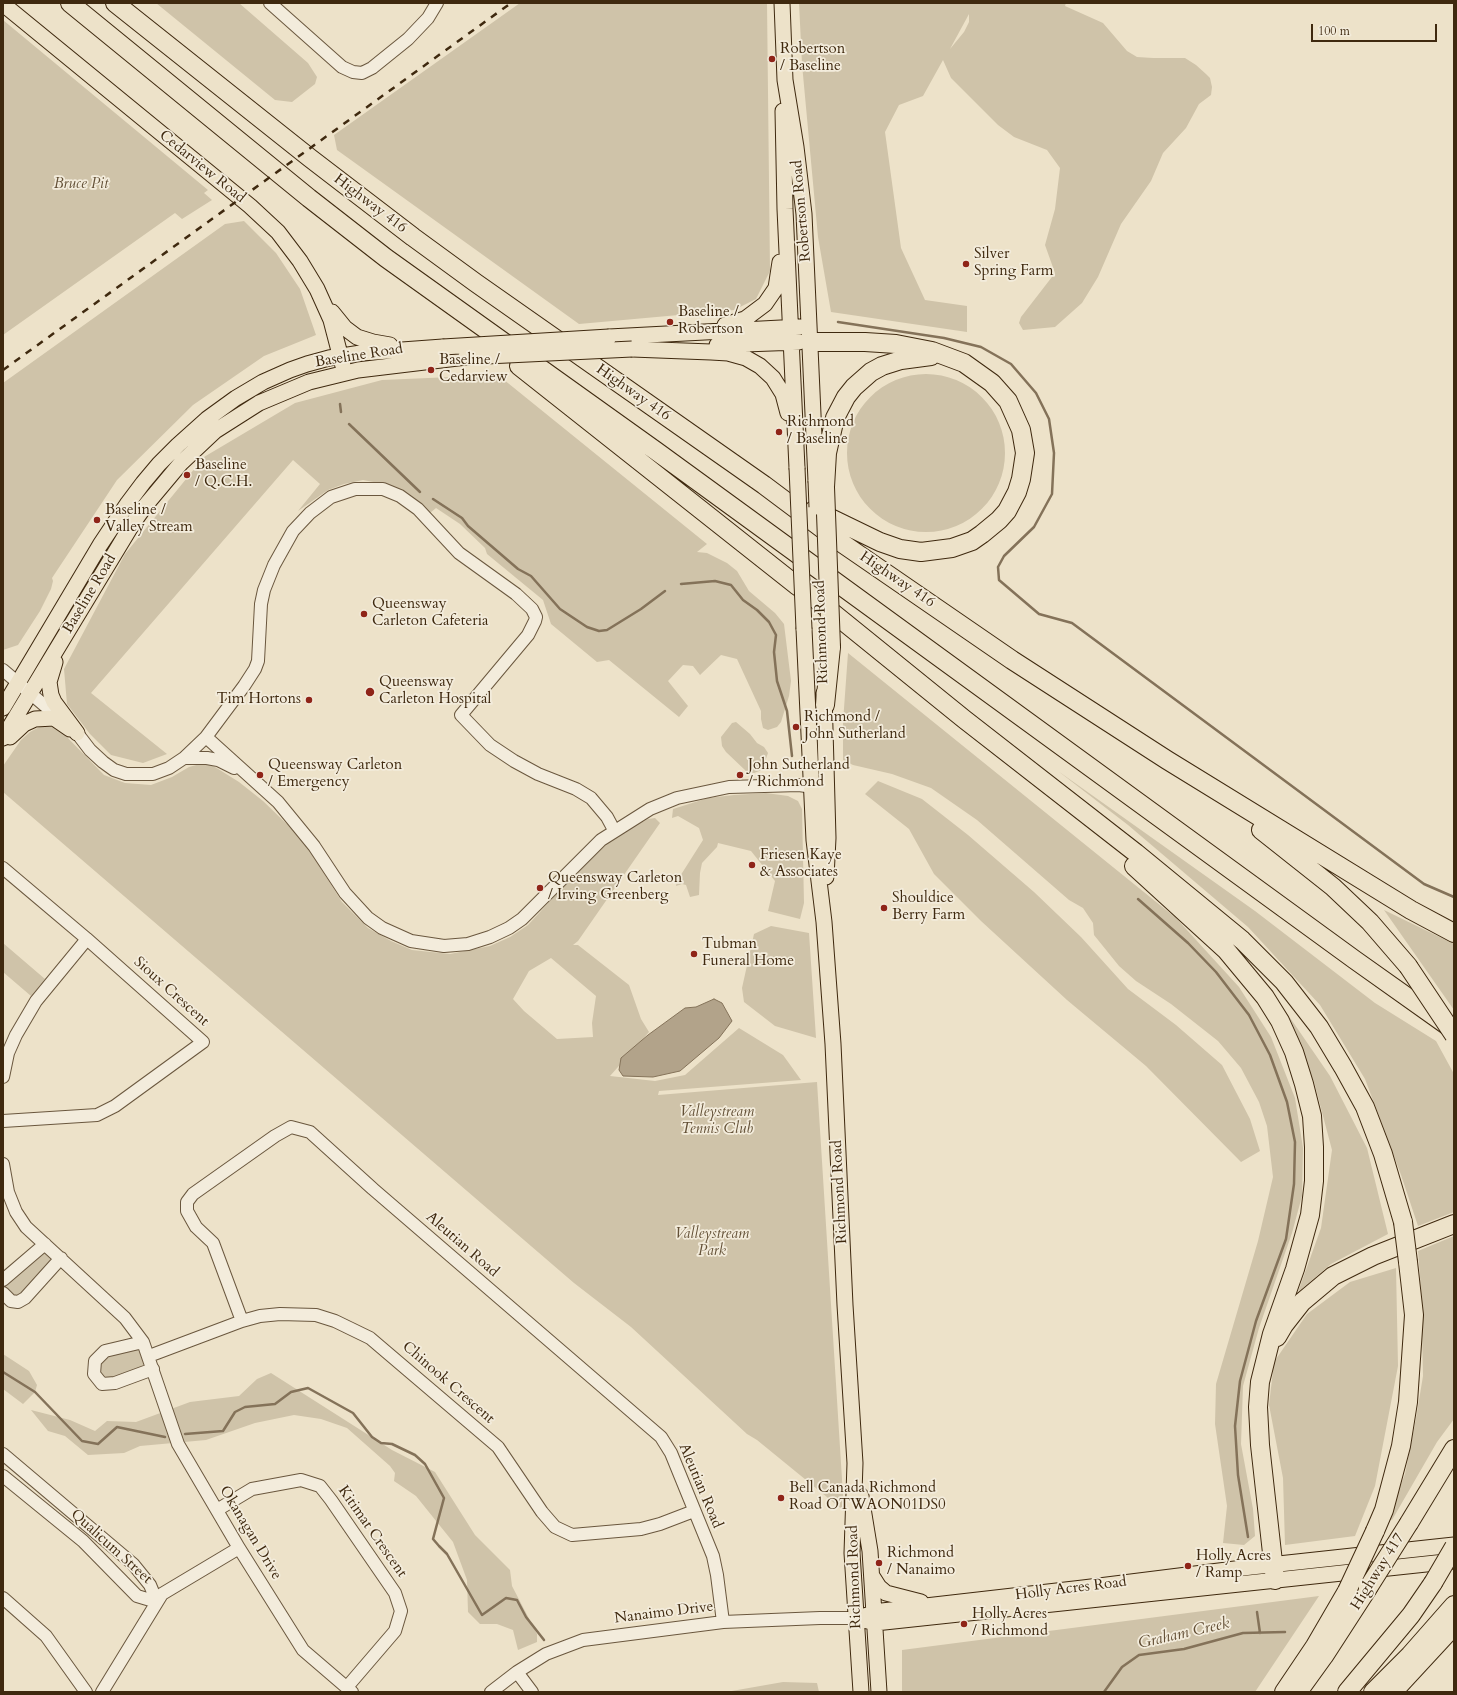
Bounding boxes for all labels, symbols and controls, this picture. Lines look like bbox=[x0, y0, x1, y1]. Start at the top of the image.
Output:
scale bar bbox=[1313, 16, 1439, 42]
text: 100 m bbox=[1318, 23, 1350, 39]
place label: Robertson / Baseline bbox=[780, 41, 845, 76]
marker: Robertson / Baseline bbox=[767, 54, 777, 64]
street label: Cedarview Road bbox=[155, 127, 249, 207]
street label: Robertson Road bbox=[789, 159, 815, 263]
street label: Highway 416 bbox=[330, 171, 410, 237]
park label: Bruce Pit bbox=[54, 176, 108, 194]
place label: Silver Spring Farm bbox=[974, 246, 1053, 281]
marker: Silver Spring Farm bbox=[961, 259, 971, 269]
place label: Baseline / Robertson bbox=[678, 304, 743, 339]
marker: Baseline / Robertson bbox=[665, 317, 675, 327]
street label: Baseline Road bbox=[314, 340, 404, 372]
place label: Baseline / Cedarview bbox=[439, 352, 508, 387]
street label: Highway 416 bbox=[592, 361, 674, 425]
marker: Baseline / Cedarview bbox=[426, 365, 436, 375]
place label: Richmond / Baseline bbox=[787, 414, 854, 449]
marker: Richmond / Baseline bbox=[774, 427, 784, 437]
place label: Baseline / Q.C.H. bbox=[195, 457, 252, 492]
marker: Baseline / Q.C.H. bbox=[182, 470, 192, 480]
place label: Baseline / Valley Stream bbox=[105, 502, 193, 537]
marker: Baseline / Valley Stream bbox=[92, 515, 102, 525]
street label: Highway 416 bbox=[856, 548, 938, 612]
street label: Baseline Road bbox=[59, 551, 121, 637]
street label: Richmond Road bbox=[811, 580, 833, 684]
place label: Queensway Carleton Cafeteria bbox=[372, 596, 489, 631]
marker: Queensway Carleton Cafeteria bbox=[359, 609, 369, 619]
place label: Queensway Carleton Hospital bbox=[379, 674, 491, 709]
marker: Queensway Carleton Hospital bbox=[364, 686, 376, 698]
place label: Tim Hortons bbox=[217, 691, 301, 709]
marker: Tim Hortons bbox=[304, 695, 314, 705]
place label: Richmond / John Sutherland bbox=[804, 709, 906, 744]
marker: Richmond / John Sutherland bbox=[791, 722, 801, 732]
place label: Queensway Carleton / Emergency bbox=[268, 757, 402, 792]
place label: John Sutherland / Richmond bbox=[748, 757, 850, 792]
marker: Queensway Carleton / Emergency bbox=[255, 770, 265, 780]
marker: John Sutherland / Richmond bbox=[735, 770, 745, 780]
place label: Friesen Kaye & Associates bbox=[760, 847, 842, 882]
marker: Friesen Kaye & Associates bbox=[747, 860, 757, 870]
place label: Queensway Carleton / Irving Greenberg bbox=[548, 870, 682, 905]
marker: Queensway Carleton / Irving Greenberg bbox=[535, 883, 545, 893]
place label: Shouldice Berry Farm bbox=[892, 890, 965, 925]
marker: Shouldice Berry Farm bbox=[879, 903, 889, 913]
place label: Tubman Funeral Home bbox=[702, 936, 794, 971]
marker: Tubman Funeral Home bbox=[689, 949, 699, 959]
street label: Sioux Crescent bbox=[130, 953, 212, 1031]
park label: Valleystream Tennis Club bbox=[680, 1104, 754, 1139]
street label: Richmond Road bbox=[828, 1140, 852, 1244]
street label: Aleutian Road bbox=[422, 1209, 502, 1281]
park label: Valleystream Park bbox=[675, 1226, 749, 1261]
street label: Chinook Crescent bbox=[398, 1338, 498, 1428]
street label: Aleutian Road bbox=[674, 1441, 726, 1531]
place label: Bell Canada Richmond Road OTWAON01DS0 bbox=[789, 1480, 946, 1515]
street label: Okanagan Drive bbox=[215, 1483, 285, 1583]
street label: Kitimat Crescent bbox=[334, 1483, 410, 1581]
marker: Bell Canada Richmond Road OTWAON01DS0 bbox=[776, 1493, 786, 1503]
street label: Qualicum Street bbox=[66, 1506, 156, 1588]
street label: Richmond Road bbox=[844, 1525, 866, 1629]
street label: Highway 417 bbox=[1347, 1530, 1409, 1614]
place label: Richmond / Nanaimo bbox=[887, 1545, 955, 1580]
place label: Holly Acres / Ramp bbox=[1196, 1548, 1271, 1583]
marker: Richmond / Nanaimo bbox=[874, 1558, 884, 1568]
marker: Holly Acres / Ramp bbox=[1183, 1561, 1193, 1571]
street label: Holly Acres Road bbox=[1014, 1573, 1128, 1605]
street label: Nanaimo Drive bbox=[613, 1598, 715, 1628]
place label: Holly Acres / Richmond bbox=[972, 1606, 1048, 1641]
water label: Graham Creek bbox=[1137, 1614, 1231, 1654]
marker: Holly Acres / Richmond bbox=[959, 1619, 969, 1629]

